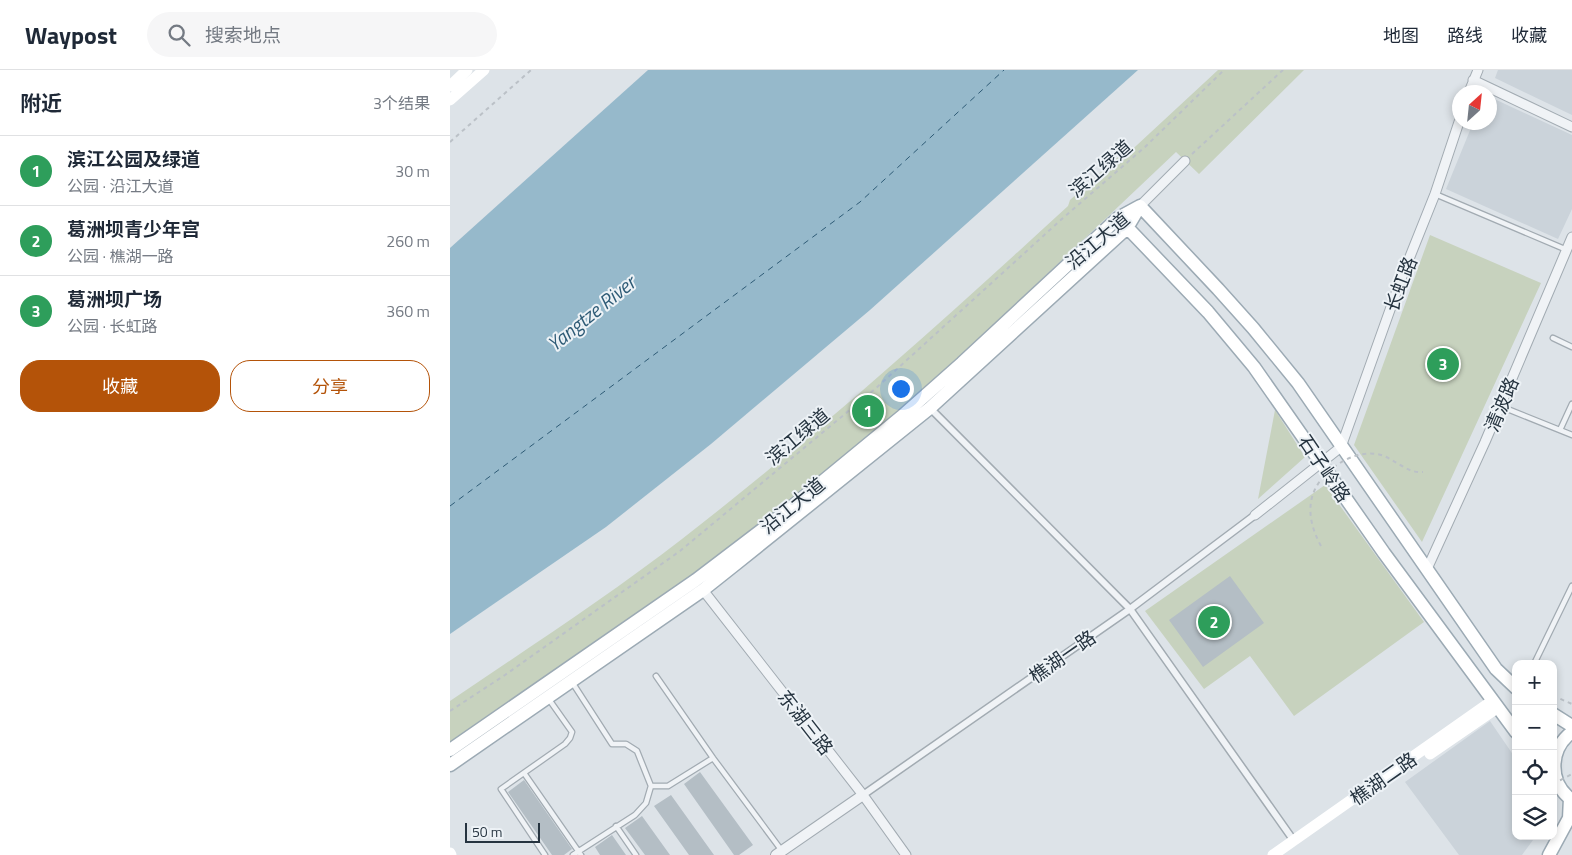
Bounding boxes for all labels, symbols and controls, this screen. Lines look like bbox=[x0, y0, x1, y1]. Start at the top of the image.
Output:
search box bbox=[147, 12, 497, 57]
text: Waypost bbox=[25, 17, 117, 53]
text: 搜索地点 bbox=[205, 20, 281, 49]
icon: search bbox=[165, 21, 193, 49]
text: 地图 bbox=[1383, 22, 1419, 49]
text: 路线 bbox=[1447, 22, 1483, 49]
text: 收藏 bbox=[1511, 22, 1547, 49]
north arrow bbox=[1452, 85, 1497, 130]
text: 附近 bbox=[20, 87, 62, 119]
text: 3个结果 bbox=[373, 91, 430, 115]
street label: 滨江绿道 bbox=[1062, 132, 1138, 204]
text: 滨江公园及绿道 bbox=[67, 144, 200, 173]
text: 1 bbox=[32, 159, 40, 183]
text: 30 m bbox=[395, 159, 430, 183]
text: 公园 · 沿江大道 bbox=[67, 174, 174, 198]
street label: 沿江大道 bbox=[1059, 204, 1135, 276]
text: 葛洲坝青少年宫 bbox=[67, 214, 200, 243]
text: 2 bbox=[32, 229, 40, 253]
text: 260 m bbox=[386, 229, 430, 253]
text: 公园 · 樵湖一路 bbox=[67, 244, 174, 268]
street label: 长虹路 bbox=[1376, 252, 1424, 316]
water label: Yangtze River bbox=[540, 266, 644, 358]
text: 葛洲坝广场 bbox=[67, 284, 162, 313]
text: 3 bbox=[32, 299, 40, 323]
text: 360 m bbox=[386, 299, 430, 323]
text: 公园 · 长虹路 bbox=[67, 314, 158, 338]
pin: 3 bbox=[1427, 345, 1459, 383]
button: 收藏 bbox=[20, 360, 220, 412]
button: 分享 bbox=[230, 360, 430, 412]
street label: 清波路 bbox=[1477, 372, 1525, 436]
your location bbox=[888, 376, 914, 402]
pin: 1 bbox=[852, 392, 884, 430]
street label: 滨江绿道 bbox=[759, 400, 835, 472]
street label: 石子岭路 bbox=[1292, 428, 1358, 508]
street label: 沿江大道 bbox=[753, 470, 831, 540]
pin: 2 bbox=[1198, 603, 1230, 641]
street label: 樵湖一路 bbox=[1023, 622, 1101, 690]
map controls bbox=[1512, 660, 1557, 840]
button: + bbox=[1512, 660, 1557, 705]
street label: 东湖三路 bbox=[771, 683, 841, 761]
button: − bbox=[1512, 705, 1557, 750]
street label: 樵湖二路 bbox=[1344, 744, 1422, 812]
button: locate bbox=[1512, 750, 1557, 795]
button: layers bbox=[1512, 795, 1557, 840]
scale bar bbox=[465, 820, 540, 843]
text: 50 m bbox=[472, 821, 502, 842]

